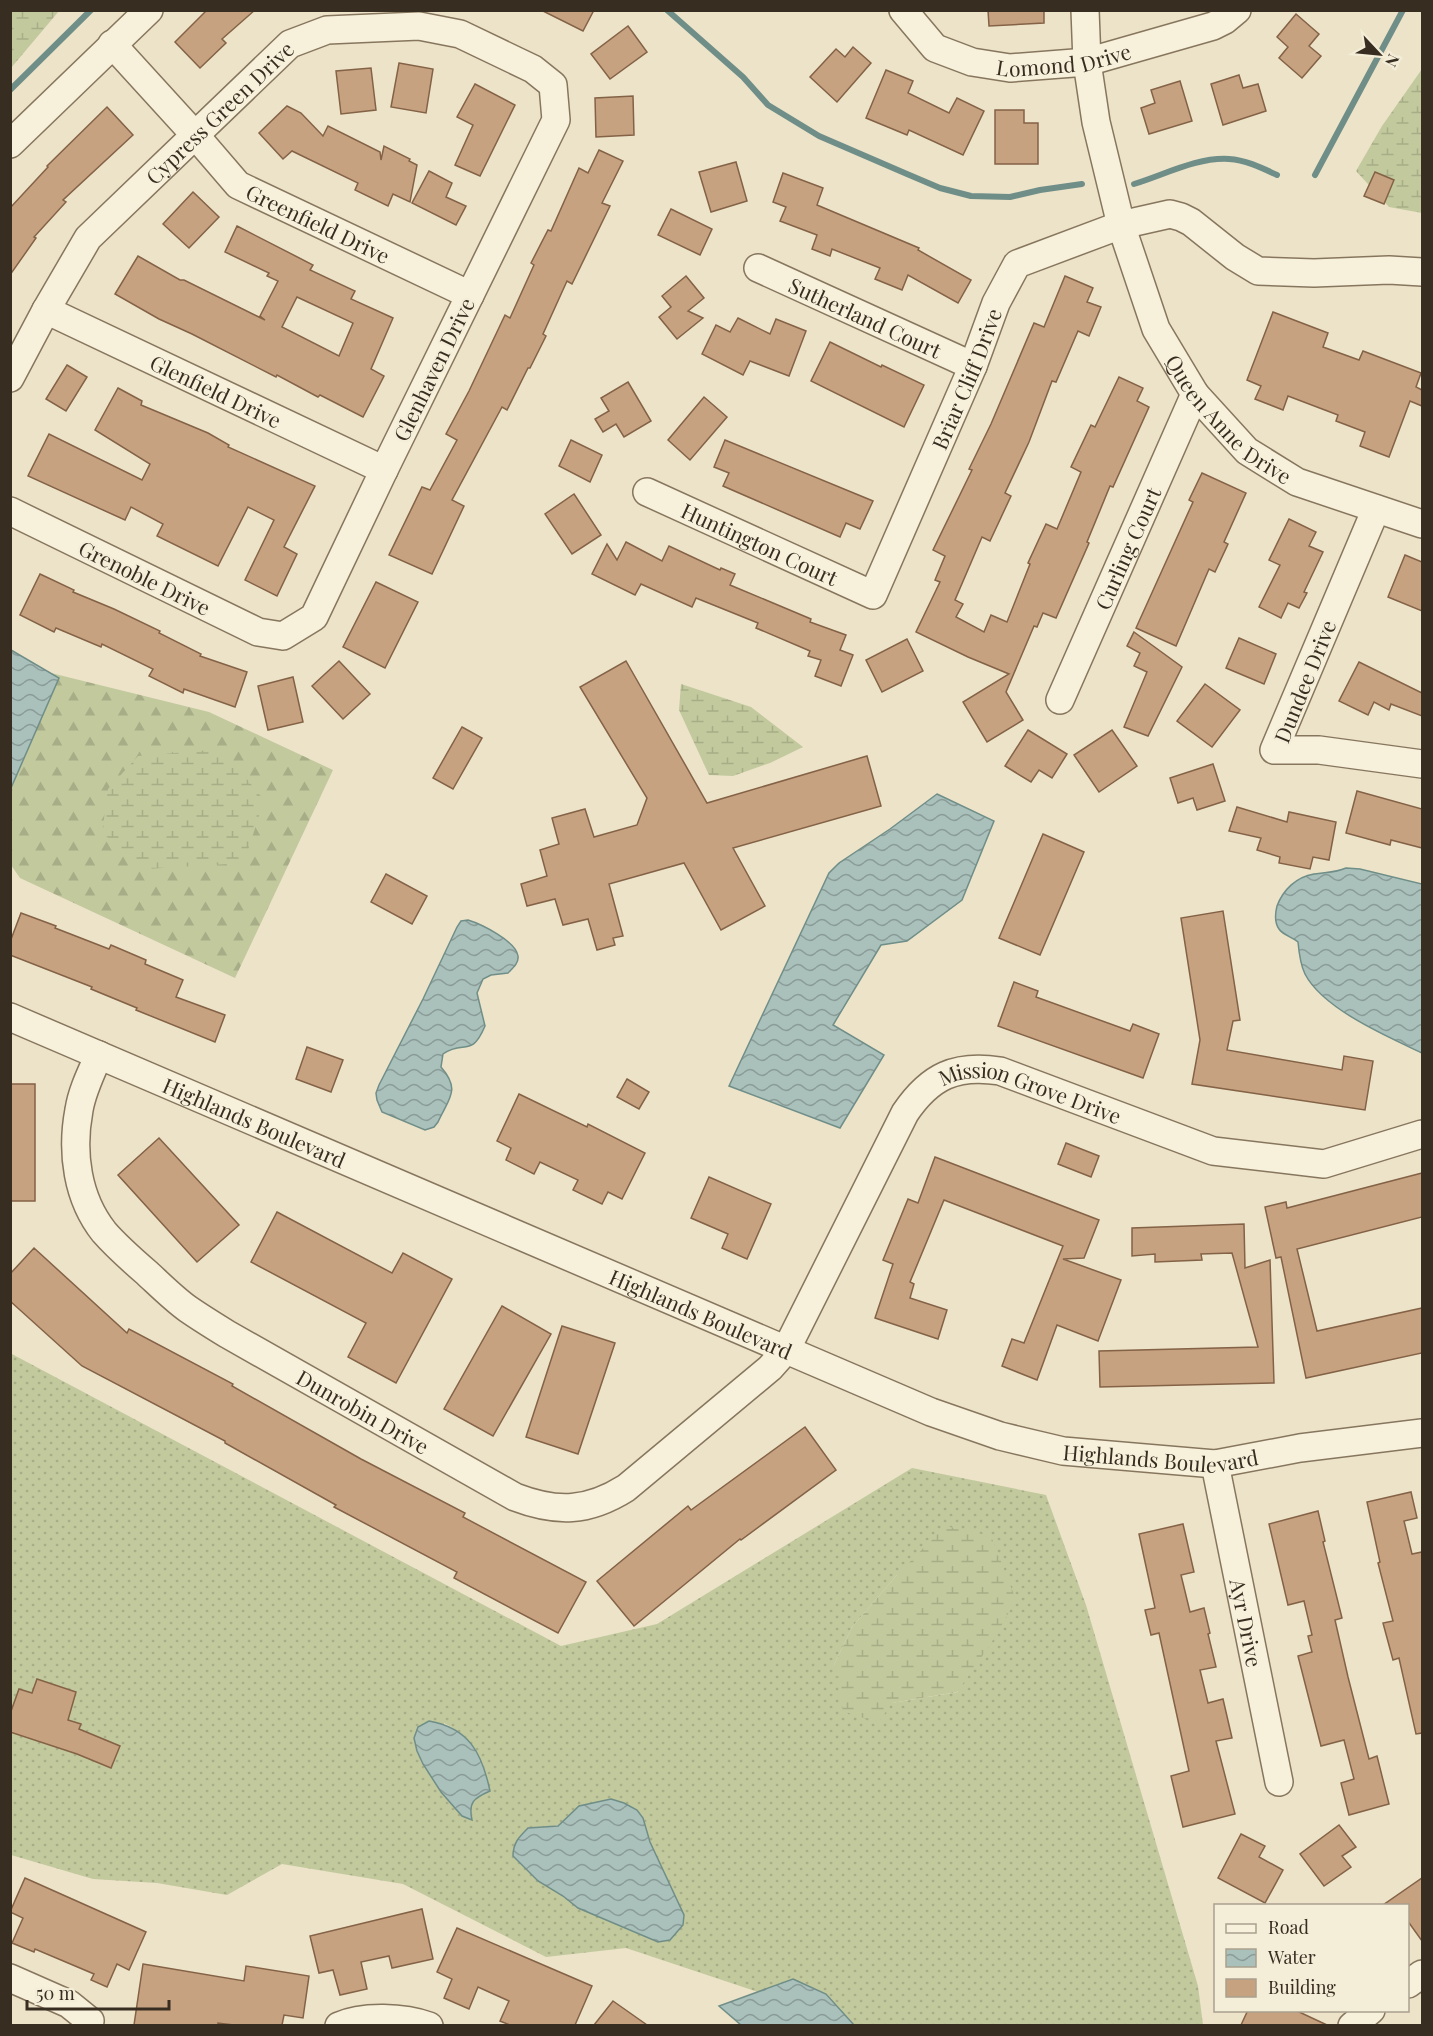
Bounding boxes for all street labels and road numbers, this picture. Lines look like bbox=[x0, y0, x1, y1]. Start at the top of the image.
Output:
street label: Cypress Green Drive bbox=[139, 34, 299, 190]
street label: Lomond Drive bbox=[995, 36, 1134, 82]
street label: Greenfield Drive bbox=[242, 177, 395, 269]
street label: Sutherland Court bbox=[785, 270, 946, 364]
street label: Glenhaven Drive bbox=[386, 293, 480, 445]
street label: Briar Cliff Drive bbox=[924, 304, 1007, 453]
street label: Glenfield Drive bbox=[146, 347, 286, 433]
street label: Queen Anne Drive bbox=[1160, 349, 1297, 490]
street label: Curling Court bbox=[1088, 482, 1167, 614]
street label: Huntington Court bbox=[677, 496, 843, 591]
street label: Grenoble Drive bbox=[75, 533, 215, 621]
street label: Dundee Drive bbox=[1267, 615, 1341, 747]
street label: Mission Grove Drive bbox=[934, 1055, 1125, 1129]
street label: Highlands Boulevard bbox=[159, 1070, 350, 1173]
street label: Highlands Boulevard bbox=[605, 1262, 797, 1365]
street label: Dunrobin Drive bbox=[292, 1363, 434, 1460]
street label: Highlands Boulevard bbox=[1062, 1437, 1260, 1478]
street label: Ayr Drive bbox=[1224, 1575, 1270, 1669]

